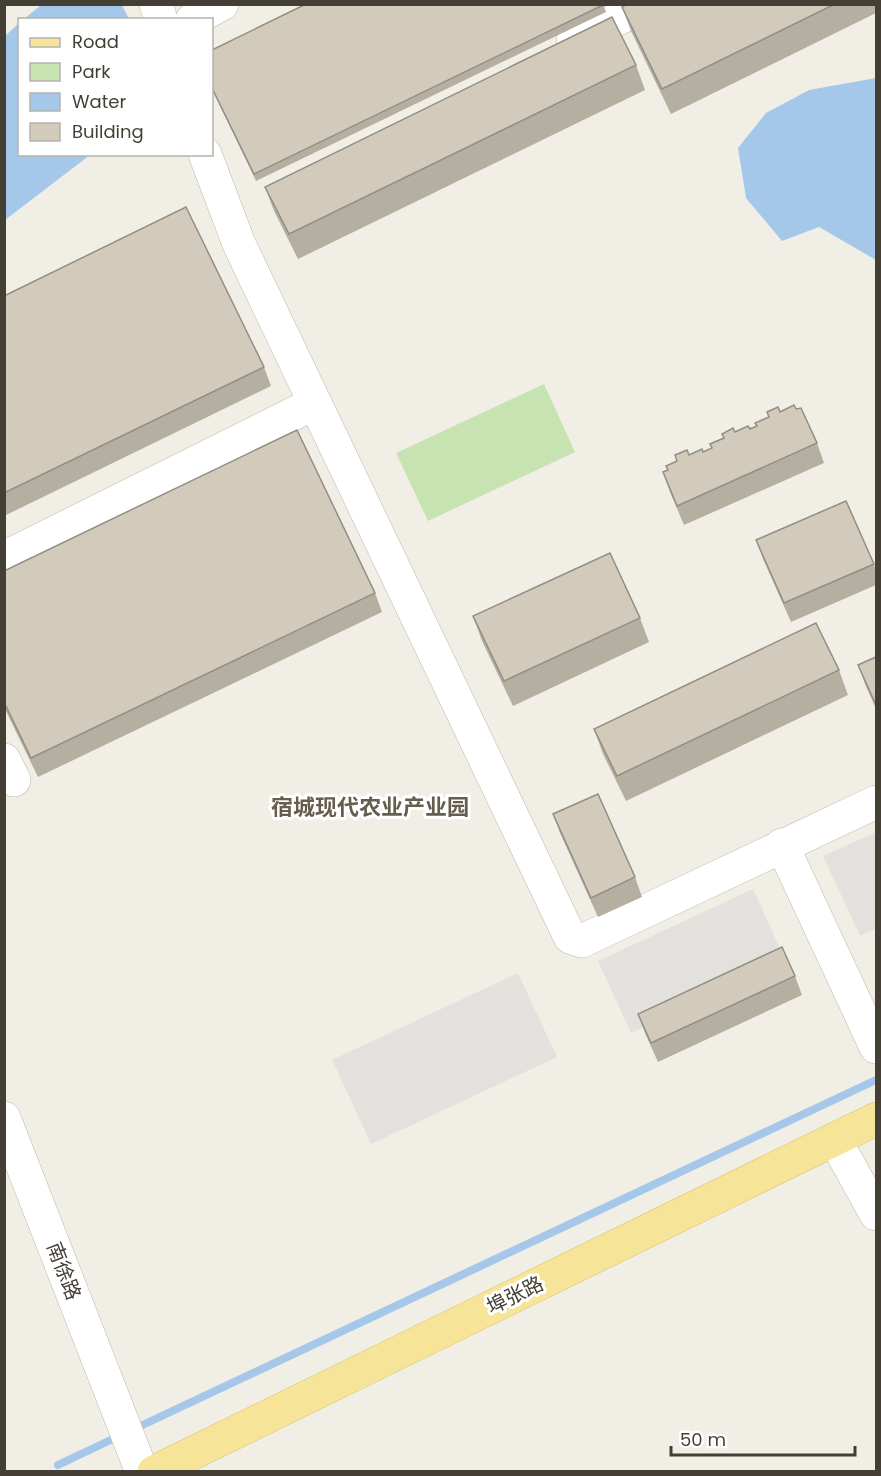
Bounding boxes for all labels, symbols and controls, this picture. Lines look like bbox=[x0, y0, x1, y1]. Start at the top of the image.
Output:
legend bbox=[18, 18, 213, 156]
text: Road bbox=[72, 29, 119, 54]
text: Park bbox=[72, 59, 111, 84]
text: Water bbox=[72, 89, 126, 114]
text: Building bbox=[72, 119, 144, 144]
district label: 宿城现代农业产业园 bbox=[271, 792, 469, 823]
street label: 南徐路 bbox=[40, 1238, 88, 1304]
street label: 埠张路 bbox=[482, 1269, 548, 1321]
scale bar bbox=[671, 1419, 856, 1457]
text: 50 m bbox=[680, 1427, 726, 1452]

